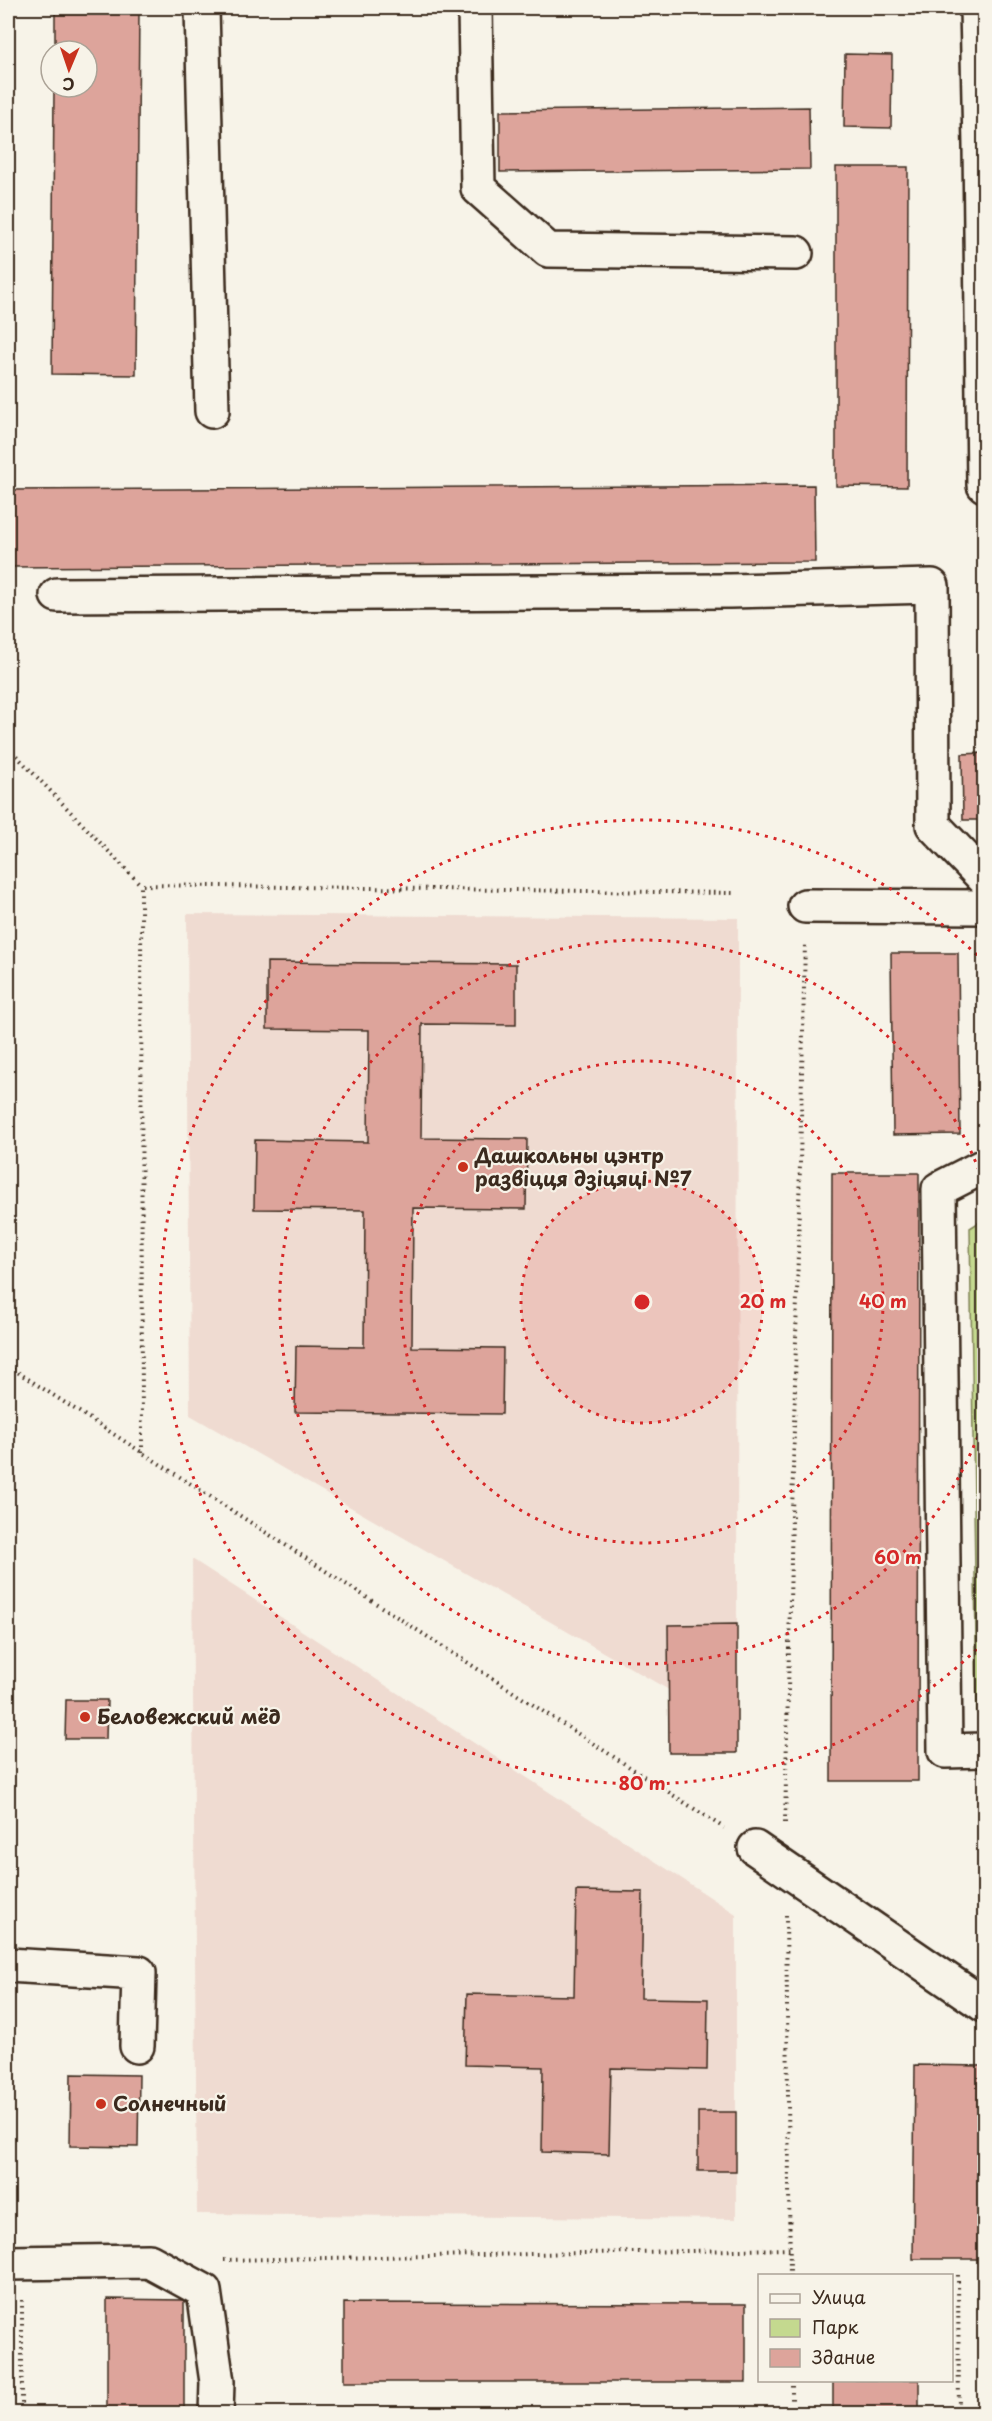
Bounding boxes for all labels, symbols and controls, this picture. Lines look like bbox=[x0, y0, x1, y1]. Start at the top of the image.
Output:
north arrow bbox=[39, 39, 99, 99]
text: С bbox=[62, 73, 75, 97]
place label: Дашкольны цэнтр развіцця дзіцяці №7 bbox=[474, 1140, 692, 1193]
marker: Дашкольны цэнтр развіцця дзіцяці №7 bbox=[456, 1160, 470, 1174]
text: 20 m bbox=[740, 1287, 786, 1314]
text: 40 m bbox=[859, 1287, 907, 1314]
centre of rings bbox=[632, 1292, 652, 1312]
text: 60 m bbox=[874, 1543, 922, 1570]
place label: Беловежский мёд bbox=[97, 1701, 281, 1731]
marker: Беловежский мёд bbox=[78, 1710, 92, 1724]
text: 80 m bbox=[618, 1769, 666, 1796]
place label: Солнечный bbox=[113, 2088, 227, 2118]
marker: Солнечный bbox=[94, 2097, 108, 2111]
legend bbox=[758, 2274, 953, 2382]
text: Улица bbox=[812, 2283, 866, 2310]
text: Парк bbox=[812, 2313, 859, 2340]
text: Здание bbox=[812, 2343, 875, 2370]

